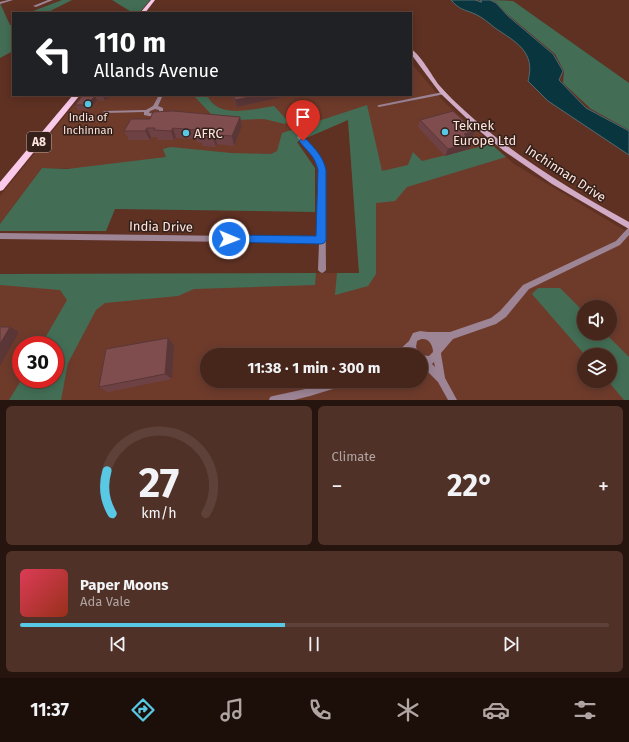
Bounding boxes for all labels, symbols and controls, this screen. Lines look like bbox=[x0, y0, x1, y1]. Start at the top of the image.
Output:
text: 110 m bbox=[94, 26, 166, 59]
icon: left bbox=[28, 28, 80, 80]
text: Allands Avenue bbox=[94, 60, 219, 82]
marker: India of Inchinnan bbox=[83, 99, 93, 109]
pin bbox=[286, 100, 320, 141]
icon: arrive bbox=[292, 106, 314, 128]
place label: India of Inchinnan bbox=[63, 111, 113, 137]
place label: Teknek Europe Ltd bbox=[453, 118, 516, 148]
place label: AFRC bbox=[194, 126, 224, 141]
marker: Teknek Europe Ltd bbox=[440, 127, 450, 137]
marker: AFRC bbox=[181, 128, 191, 138]
road number: A8 bbox=[27, 132, 51, 152]
street label: Inchinnan Drive bbox=[523, 142, 609, 205]
street label: India Drive bbox=[129, 218, 193, 235]
position arrow bbox=[208, 218, 250, 260]
map controls bbox=[577, 300, 617, 388]
button: sound bbox=[577, 300, 617, 340]
speed limit sign: 30 bbox=[12, 336, 64, 388]
button: layers bbox=[577, 348, 617, 388]
text: 11:38 · 1 min · 300 m bbox=[247, 359, 381, 377]
text: Climate bbox=[332, 449, 376, 464]
text: 27 bbox=[138, 457, 179, 507]
text: 22° bbox=[447, 468, 494, 504]
text: − bbox=[332, 473, 343, 500]
text: + bbox=[598, 473, 609, 500]
text: km/h bbox=[141, 504, 176, 521]
text: Paper Moons bbox=[80, 576, 168, 594]
text: Ada Vale bbox=[80, 594, 130, 609]
icon: previous bbox=[107, 633, 129, 655]
icon: pause bbox=[303, 633, 325, 655]
icon: next bbox=[500, 633, 522, 655]
icon: directions bbox=[129, 696, 157, 724]
icon: music bbox=[218, 696, 246, 724]
icon: phone bbox=[306, 696, 334, 724]
icon: climate bbox=[394, 696, 422, 724]
icon: car bbox=[482, 696, 510, 724]
icon: filters bbox=[571, 696, 599, 724]
text: 11:37 bbox=[30, 699, 69, 721]

